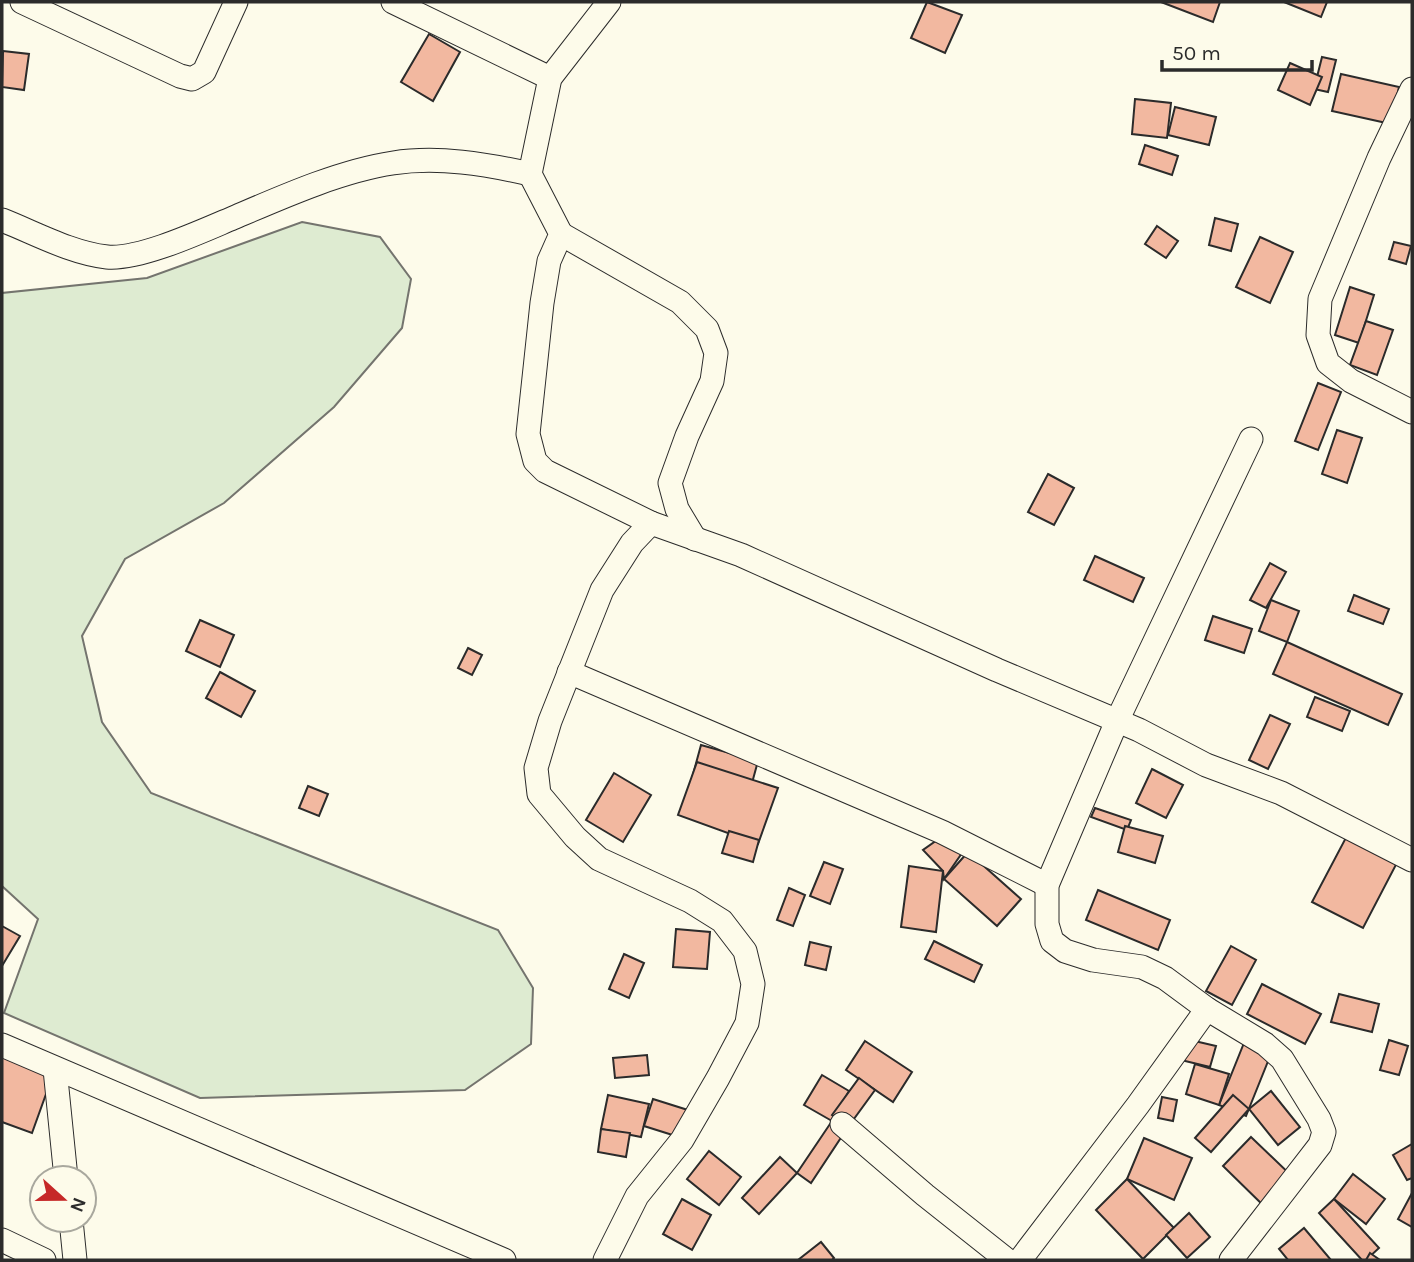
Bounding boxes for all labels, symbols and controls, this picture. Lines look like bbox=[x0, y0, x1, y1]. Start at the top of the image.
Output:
scale bar bbox=[1162, 28, 1312, 72]
text: 50 m bbox=[1172, 41, 1221, 65]
north arrow bbox=[28, 1164, 98, 1234]
text: N bbox=[65, 1194, 91, 1215]

